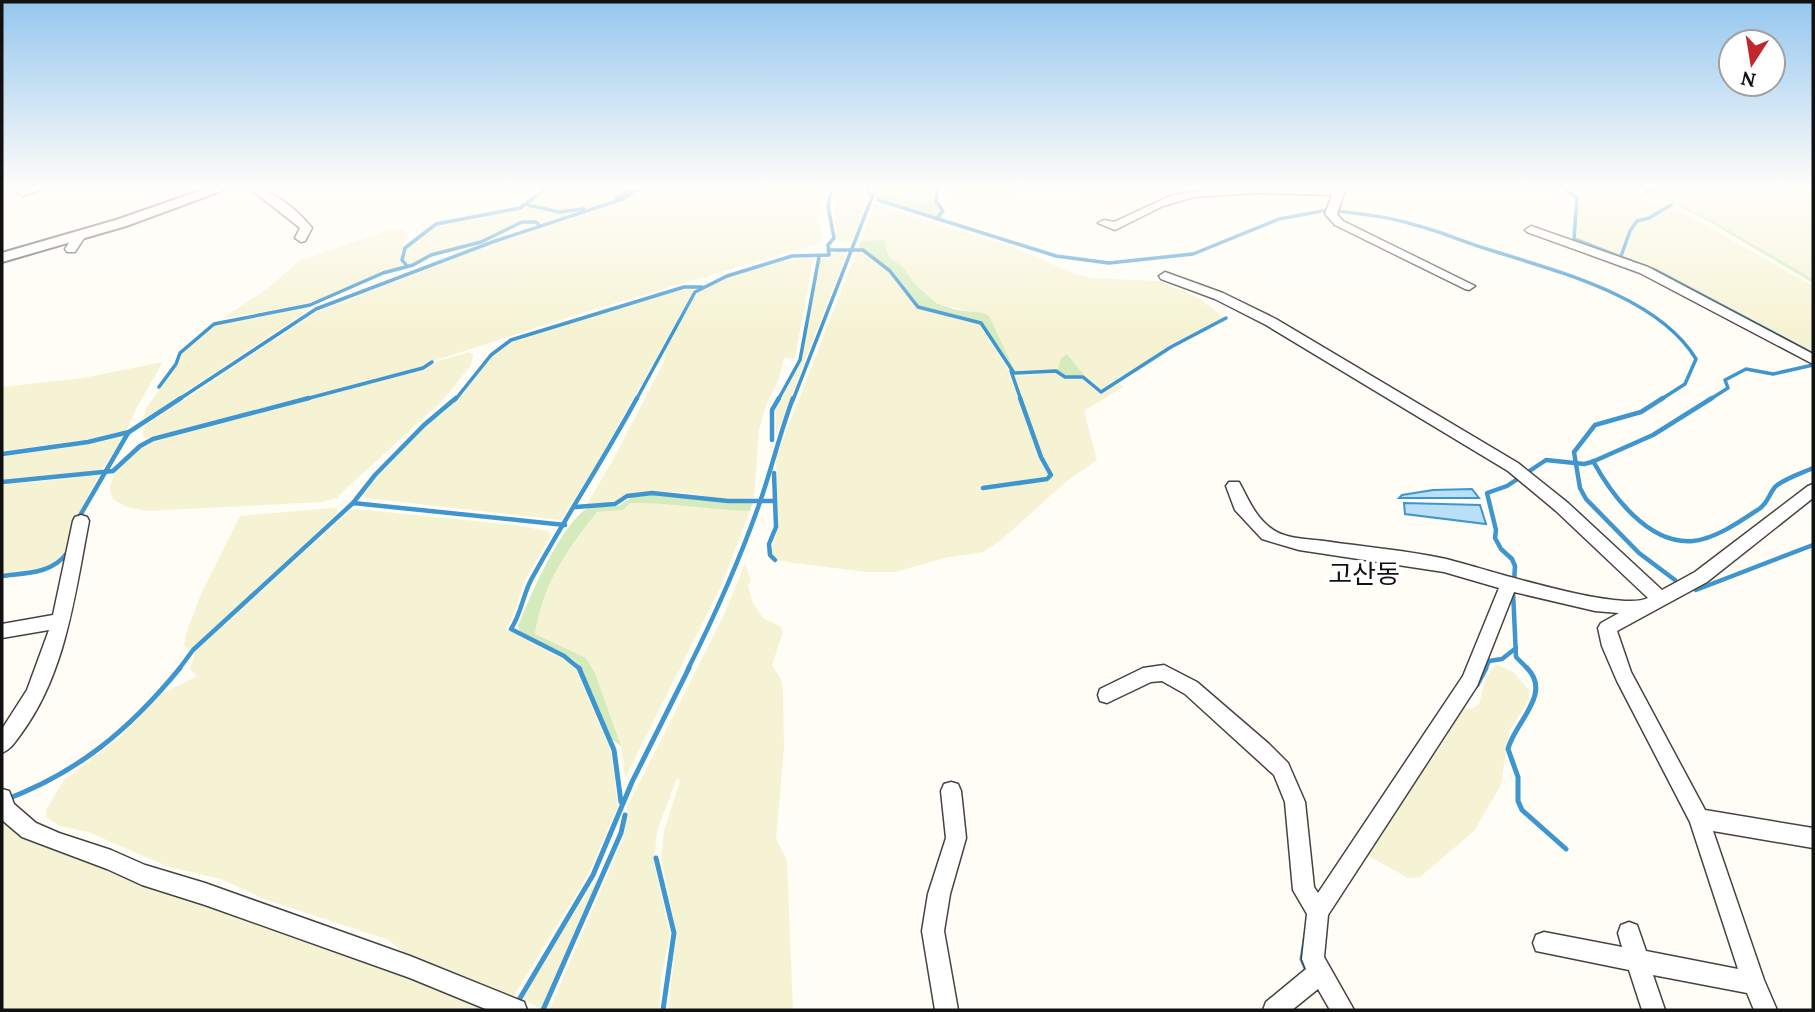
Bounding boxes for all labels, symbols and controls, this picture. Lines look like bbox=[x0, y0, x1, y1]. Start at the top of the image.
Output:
north arrow bbox=[1717, 28, 1787, 98]
text: N bbox=[1738, 66, 1758, 93]
district label: 고산동 bbox=[1328, 557, 1400, 590]

